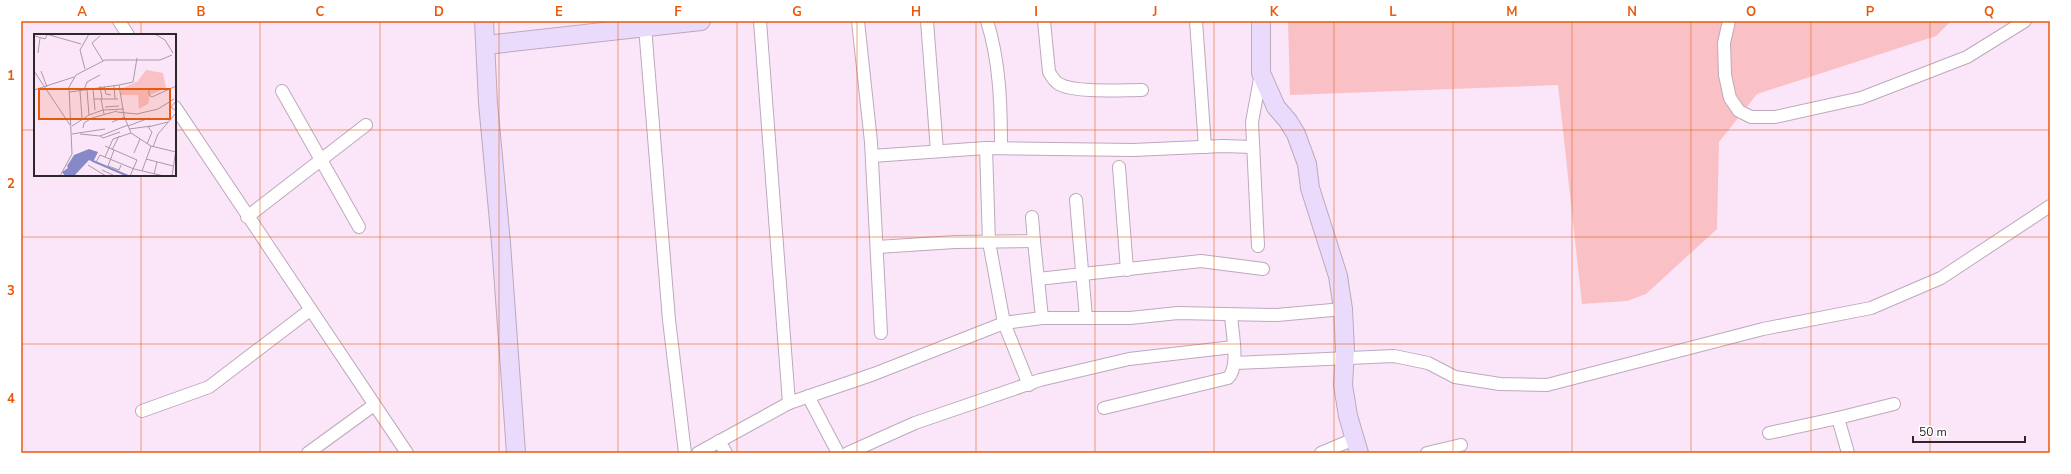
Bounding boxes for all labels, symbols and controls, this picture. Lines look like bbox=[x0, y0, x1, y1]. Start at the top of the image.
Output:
text: A bbox=[77, 3, 87, 21]
text: B bbox=[197, 3, 206, 21]
text: C bbox=[316, 3, 325, 21]
text: D bbox=[434, 3, 444, 21]
text: E bbox=[555, 3, 563, 21]
text: F bbox=[674, 3, 682, 21]
text: G bbox=[792, 3, 802, 21]
text: H bbox=[911, 3, 921, 21]
text: I bbox=[1034, 3, 1038, 21]
text: J bbox=[1152, 3, 1157, 21]
text: K bbox=[1270, 3, 1279, 21]
text: L bbox=[1389, 3, 1397, 21]
text: M bbox=[1506, 3, 1518, 21]
text: N bbox=[1627, 3, 1637, 21]
text: O bbox=[1746, 3, 1756, 21]
text: P bbox=[1866, 3, 1875, 21]
text: Q bbox=[1984, 3, 1994, 21]
inset map bbox=[34, 34, 176, 176]
text: 1 bbox=[7, 67, 15, 85]
text: 2 bbox=[7, 175, 15, 193]
text: 3 bbox=[7, 282, 15, 300]
text: 4 bbox=[7, 390, 15, 408]
scale bar bbox=[1913, 418, 2025, 444]
text: 50 m bbox=[1919, 424, 1947, 440]

